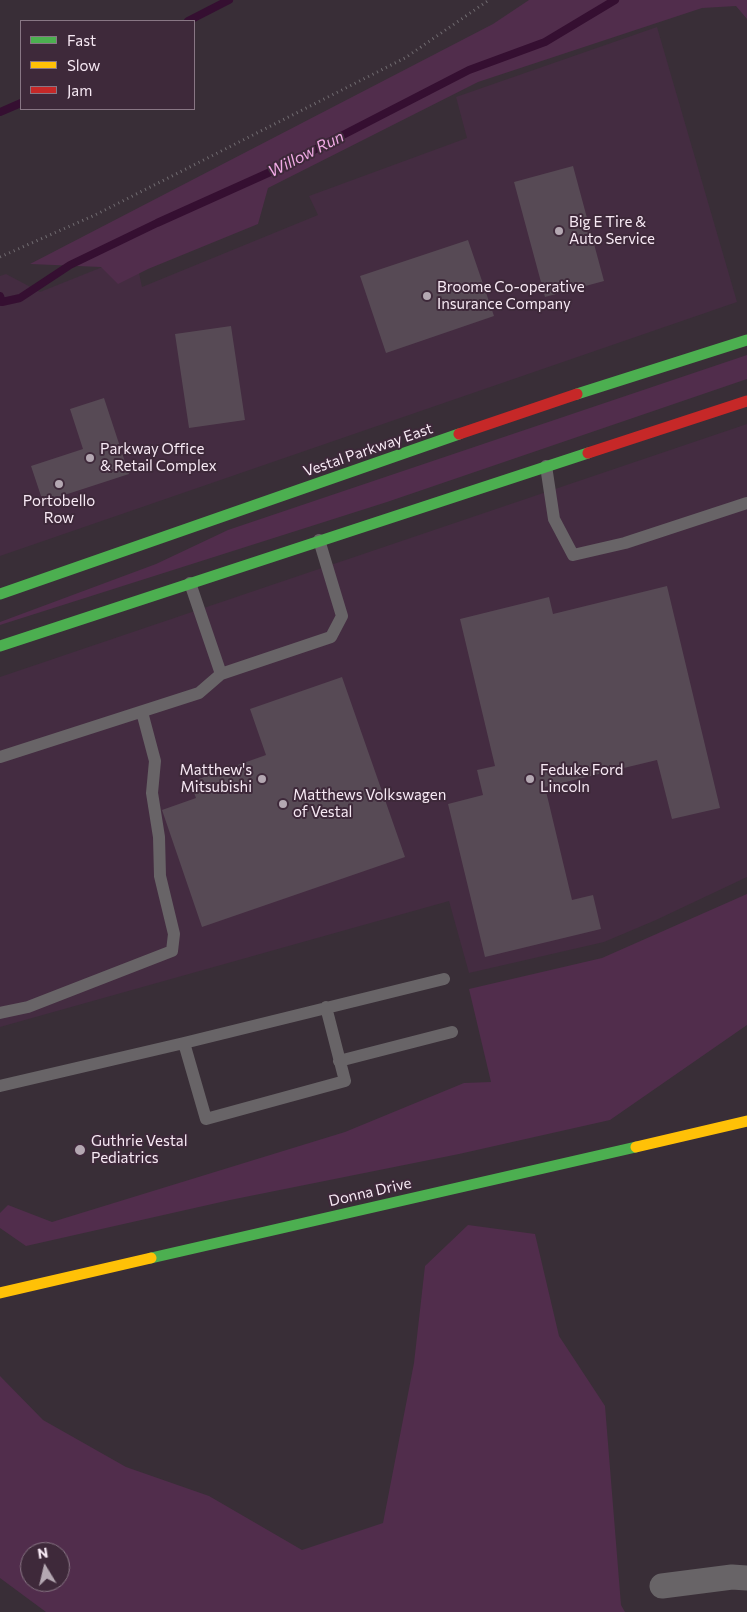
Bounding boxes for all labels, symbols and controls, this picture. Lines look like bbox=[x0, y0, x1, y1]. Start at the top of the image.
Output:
legend bbox=[20, 20, 195, 110]
text: Fast bbox=[67, 31, 96, 49]
text: Slow bbox=[67, 56, 100, 74]
text: Jam bbox=[67, 81, 92, 99]
water label: Willow Run bbox=[265, 127, 347, 181]
place label: Big E Tire & Auto Service bbox=[569, 213, 655, 248]
marker: Big E Tire & Auto Service bbox=[553, 225, 565, 237]
place label: Broome Co-operative Insurance Company bbox=[437, 278, 585, 313]
marker: Broome Co-operative Insurance Company bbox=[421, 290, 433, 302]
street label: Vestal Parkway East bbox=[301, 419, 435, 481]
place label: Parkway Office & Retail Complex bbox=[100, 440, 217, 475]
marker: Parkway Office & Retail Complex bbox=[84, 452, 96, 464]
marker: Portobello Row bbox=[53, 478, 65, 490]
place label: Portobello Row bbox=[23, 492, 95, 527]
place label: Matthew's Mitsubishi bbox=[179, 761, 252, 796]
place label: Feduke Ford Lincoln bbox=[540, 761, 623, 796]
marker: Matthew's Mitsubishi bbox=[256, 773, 268, 785]
marker: Feduke Ford Lincoln bbox=[524, 773, 536, 785]
place label: Matthews Volkswagen of Vestal bbox=[293, 786, 446, 821]
marker: Matthews Volkswagen of Vestal bbox=[277, 798, 289, 810]
place label: Guthrie Vestal Pediatrics bbox=[91, 1132, 187, 1167]
marker: Guthrie Vestal Pediatrics bbox=[73, 1143, 87, 1157]
street label: Donna Drive bbox=[327, 1174, 413, 1210]
north arrow bbox=[20, 1542, 70, 1592]
text: N bbox=[36, 1543, 49, 1562]

